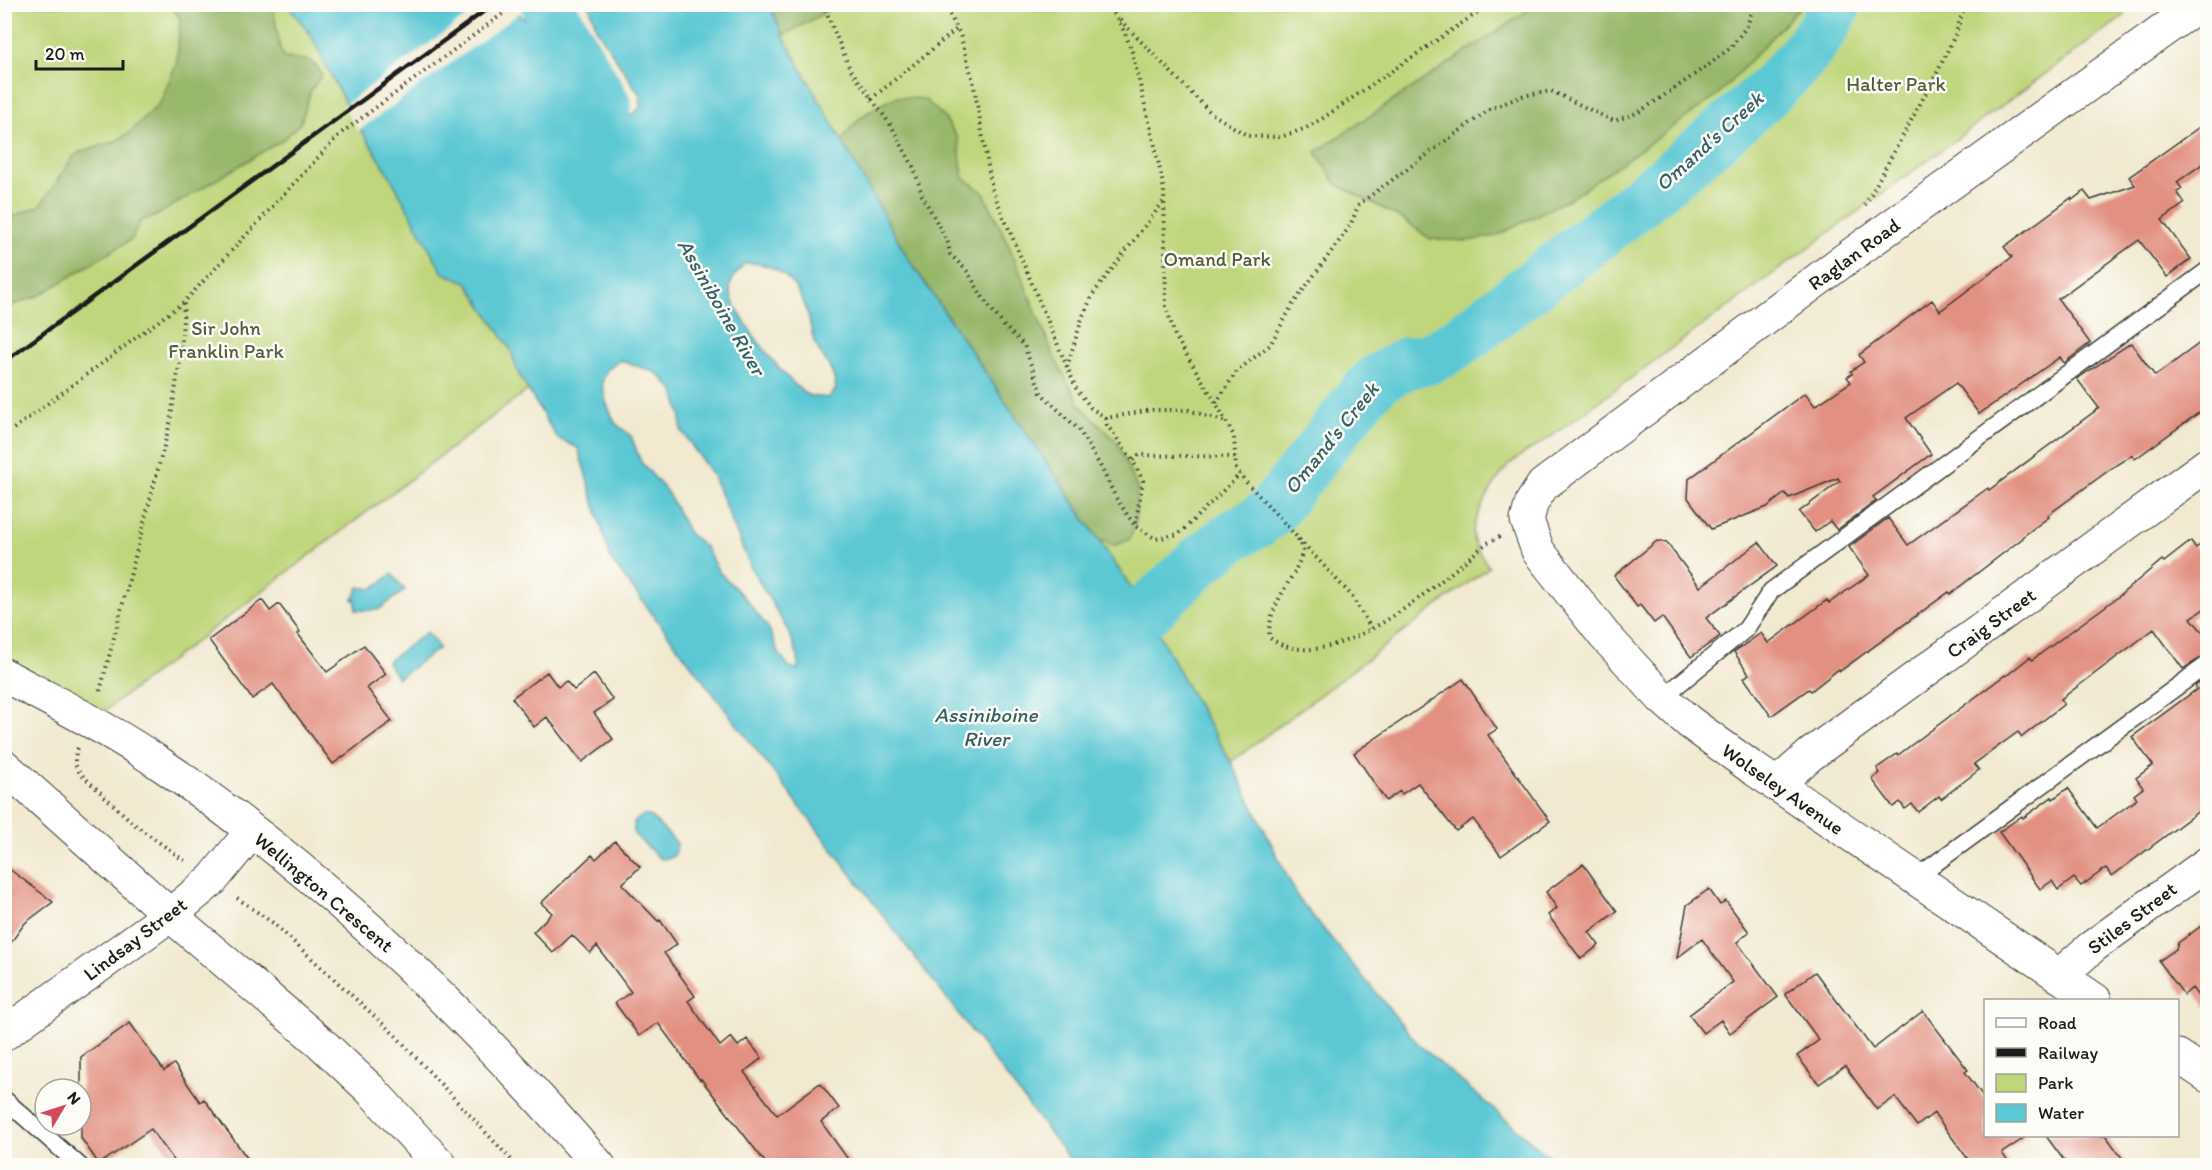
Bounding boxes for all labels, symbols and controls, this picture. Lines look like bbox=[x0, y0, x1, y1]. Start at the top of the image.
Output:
scale bar bbox=[36, 33, 123, 71]
text: 20 m bbox=[45, 43, 85, 65]
park label: Halter Park bbox=[1846, 72, 1946, 96]
water label: Omand's Creek bbox=[1650, 85, 1769, 196]
street label: Raglan Road bbox=[1803, 213, 1905, 295]
water label: Assiniboine River bbox=[673, 234, 773, 382]
park label: Omand Park bbox=[1163, 247, 1271, 271]
park label: Sir John Franklin Park bbox=[168, 316, 284, 363]
water label: Omand's Creek bbox=[1278, 376, 1384, 499]
street label: Craig Street bbox=[1942, 582, 2041, 663]
water label: Assiniboine River bbox=[935, 702, 1038, 751]
street label: Wolseley Avenue bbox=[1717, 738, 1849, 840]
street label: Wellington Crescent bbox=[250, 827, 399, 958]
street label: Stiles Street bbox=[2083, 877, 2181, 959]
street label: Lindsay Street bbox=[79, 892, 191, 986]
legend bbox=[1984, 999, 2179, 1137]
text: Road bbox=[2038, 1012, 2077, 1034]
text: Railway bbox=[2038, 1042, 2099, 1064]
text: Park bbox=[2038, 1072, 2073, 1094]
north arrow bbox=[33, 1077, 93, 1137]
text: N bbox=[63, 1088, 85, 1108]
text: Water bbox=[2038, 1102, 2084, 1124]

